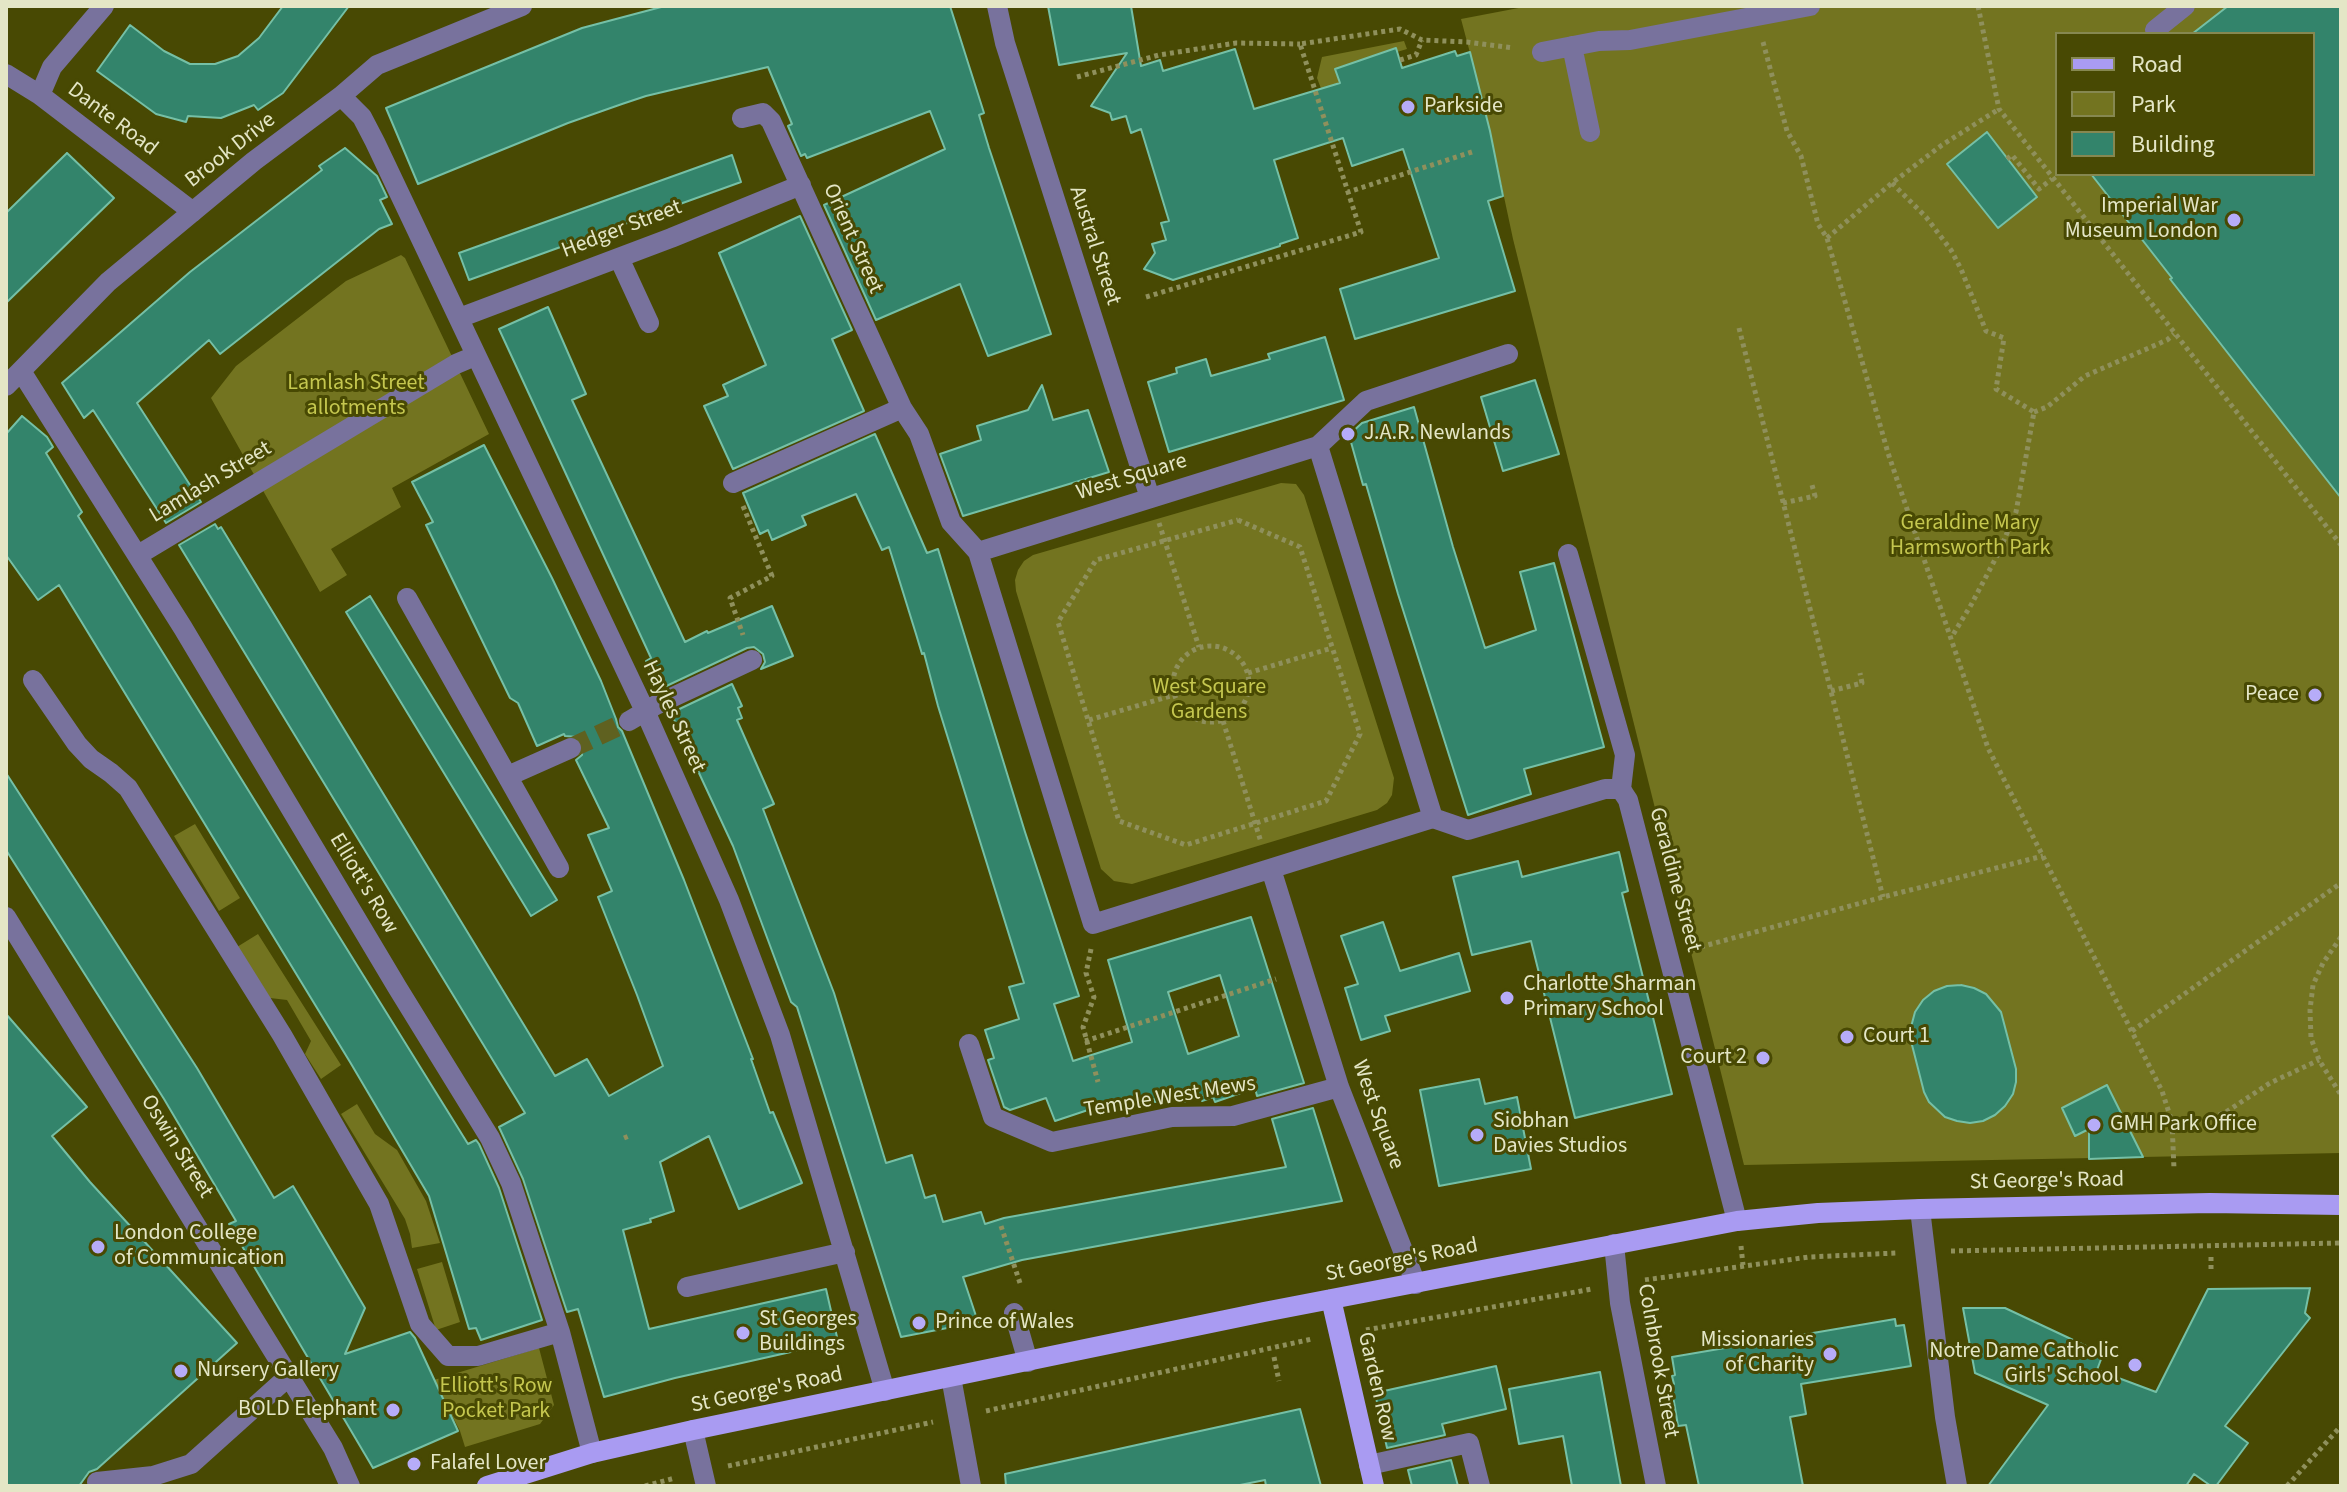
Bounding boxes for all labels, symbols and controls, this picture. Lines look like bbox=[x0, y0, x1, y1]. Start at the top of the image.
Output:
legend bbox=[2055, 32, 2315, 176]
text: Road bbox=[2131, 47, 2183, 82]
street label: Dante Road bbox=[62, 77, 162, 163]
text: Park bbox=[2131, 87, 2176, 122]
place label: Parkside bbox=[1424, 94, 1503, 120]
marker: Parkside bbox=[1399, 98, 1417, 116]
street label: Brook Drive bbox=[181, 108, 281, 194]
text: Building bbox=[2131, 127, 2215, 162]
street label: Orient Street bbox=[816, 180, 888, 298]
street label: Austral Street bbox=[1062, 183, 1126, 309]
place label: Imperial War Museum London bbox=[2065, 194, 2218, 246]
street label: Hedger Street bbox=[558, 195, 686, 265]
marker: Imperial War Museum London bbox=[2225, 211, 2243, 229]
park label: Lamlash Street allotments bbox=[287, 371, 425, 422]
place label: J.A.R. Newlands bbox=[1364, 421, 1511, 447]
marker: J.A.R. Newlands bbox=[1339, 425, 1357, 443]
street label: Lamlash Street bbox=[145, 436, 277, 530]
street label: West Square bbox=[1074, 449, 1190, 507]
park label: Geraldine Mary Harmsworth Park bbox=[1890, 511, 2050, 562]
street label: Hayles Street bbox=[635, 657, 711, 777]
park label: West Square Gardens bbox=[1152, 675, 1266, 726]
place label: Peace bbox=[2245, 682, 2299, 708]
marker: Peace bbox=[2306, 686, 2324, 704]
street label: Geraldine Street bbox=[1642, 805, 1706, 955]
street label: Elliott's Row bbox=[323, 829, 403, 939]
place label: Charlotte Sharman Primary School bbox=[1523, 972, 1697, 1024]
marker: Charlotte Sharman Primary School bbox=[1498, 989, 1516, 1007]
place label: Court 1 bbox=[1863, 1024, 1930, 1050]
marker: Court 1 bbox=[1838, 1028, 1856, 1046]
place label: Court 2 bbox=[1680, 1045, 1747, 1071]
marker: Court 2 bbox=[1754, 1049, 1772, 1067]
street label: West Square bbox=[1345, 1057, 1409, 1173]
street label: Temple West Mews bbox=[1082, 1071, 1258, 1125]
street label: Oswin Street bbox=[134, 1091, 218, 1203]
place label: Siobhan Davies Studios bbox=[1493, 1109, 1627, 1160]
place label: GMH Park Office bbox=[2110, 1112, 2257, 1138]
marker: GMH Park Office bbox=[2085, 1116, 2103, 1134]
marker: Siobhan Davies Studios bbox=[1468, 1126, 1486, 1144]
street label: St George's Road bbox=[1970, 1167, 2124, 1197]
place label: London College of Communication bbox=[114, 1221, 284, 1272]
street label: St George's Road bbox=[1324, 1233, 1480, 1289]
marker: London College of Communication bbox=[89, 1238, 107, 1256]
street label: Colnbrook Street bbox=[1630, 1282, 1684, 1440]
place label: St Georges Buildings bbox=[759, 1307, 857, 1358]
place label: Prince of Wales bbox=[935, 1310, 1074, 1336]
marker: Prince of Wales bbox=[910, 1314, 928, 1332]
marker: St Georges Buildings bbox=[734, 1324, 752, 1342]
place label: Missionaries of Charity bbox=[1701, 1328, 1814, 1380]
street label: Garden Row bbox=[1351, 1330, 1401, 1444]
place label: Notre Dame Catholic Girls' School bbox=[1929, 1339, 2119, 1390]
marker: Missionaries of Charity bbox=[1821, 1345, 1839, 1363]
marker: Notre Dame Catholic Girls' School bbox=[2126, 1356, 2144, 1374]
place label: Nursery Gallery bbox=[197, 1358, 339, 1384]
marker: Nursery Gallery bbox=[172, 1362, 190, 1380]
street label: St George's Road bbox=[689, 1362, 845, 1420]
park label: Elliott's Row Pocket Park bbox=[440, 1374, 552, 1426]
place label: BOLD Elephant bbox=[238, 1397, 377, 1423]
marker: BOLD Elephant bbox=[384, 1401, 402, 1419]
place label: Falafel Lover bbox=[430, 1451, 546, 1477]
marker: Falafel Lover bbox=[405, 1455, 423, 1473]

